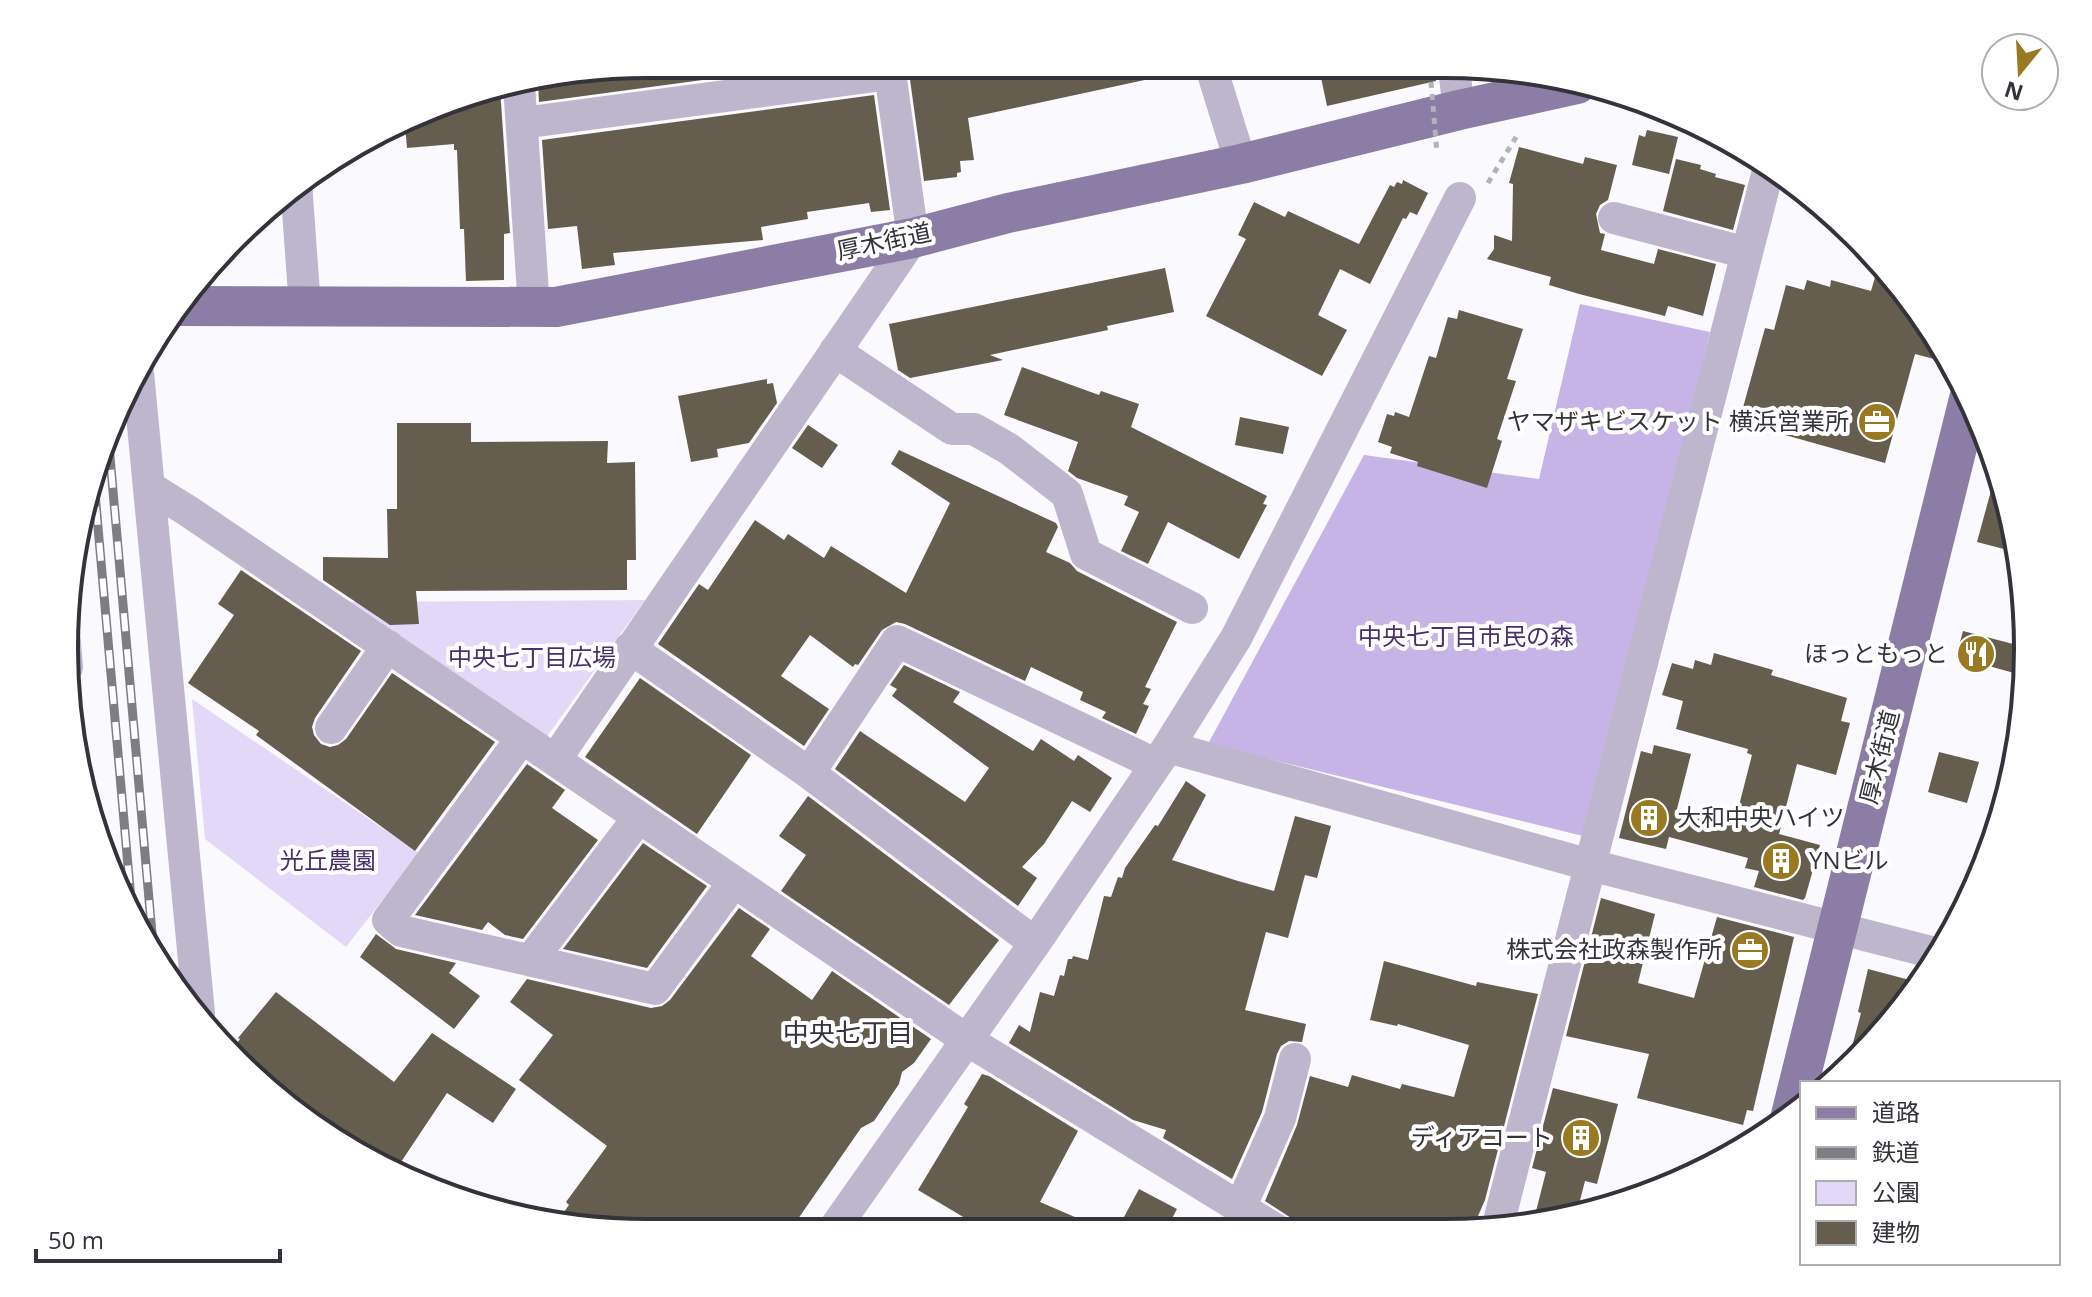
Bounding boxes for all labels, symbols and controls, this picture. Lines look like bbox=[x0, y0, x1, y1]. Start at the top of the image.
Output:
north arrow bbox=[1980, 32, 2060, 112]
text: N bbox=[2000, 75, 2027, 109]
street label: 厚木街道 bbox=[833, 214, 934, 267]
office icon: ヤマザキビスケット 横浜営業所 bbox=[1856, 401, 1898, 443]
place label: ヤマザキビスケット 横浜営業所 bbox=[1507, 404, 1849, 437]
park label: 中央七丁目市民の森 bbox=[1358, 619, 1574, 652]
restaurant icon: ほっともっと bbox=[1955, 633, 1997, 675]
place label: ほっともっと bbox=[1804, 636, 1948, 669]
park label: 中央七丁目広場 bbox=[448, 640, 616, 673]
street label: 厚木街道 bbox=[1851, 706, 1906, 807]
building icon: 大和中央ハイツ bbox=[1628, 797, 1670, 839]
place label: 大和中央ハイツ bbox=[1677, 800, 1845, 833]
building icon: YNビル bbox=[1760, 840, 1802, 882]
park label: 光丘農園 bbox=[280, 843, 376, 876]
place label: YNビル bbox=[1809, 843, 1889, 876]
office icon: 株式会社政森製作所 bbox=[1729, 929, 1771, 971]
place label: 株式会社政森製作所 bbox=[1506, 932, 1722, 965]
district label: 中央七丁目 bbox=[783, 1014, 913, 1050]
legend bbox=[1800, 1081, 2060, 1265]
text: 道路 bbox=[1872, 1095, 1920, 1128]
building icon: ディアコート bbox=[1560, 1117, 1602, 1159]
place label: ディアコート bbox=[1411, 1120, 1553, 1153]
text: 鉄道 bbox=[1872, 1135, 1920, 1168]
text: 公園 bbox=[1872, 1175, 1920, 1208]
scale bar bbox=[36, 1213, 280, 1263]
text: 建物 bbox=[1872, 1215, 1920, 1248]
text: 50 m bbox=[48, 1223, 104, 1256]

